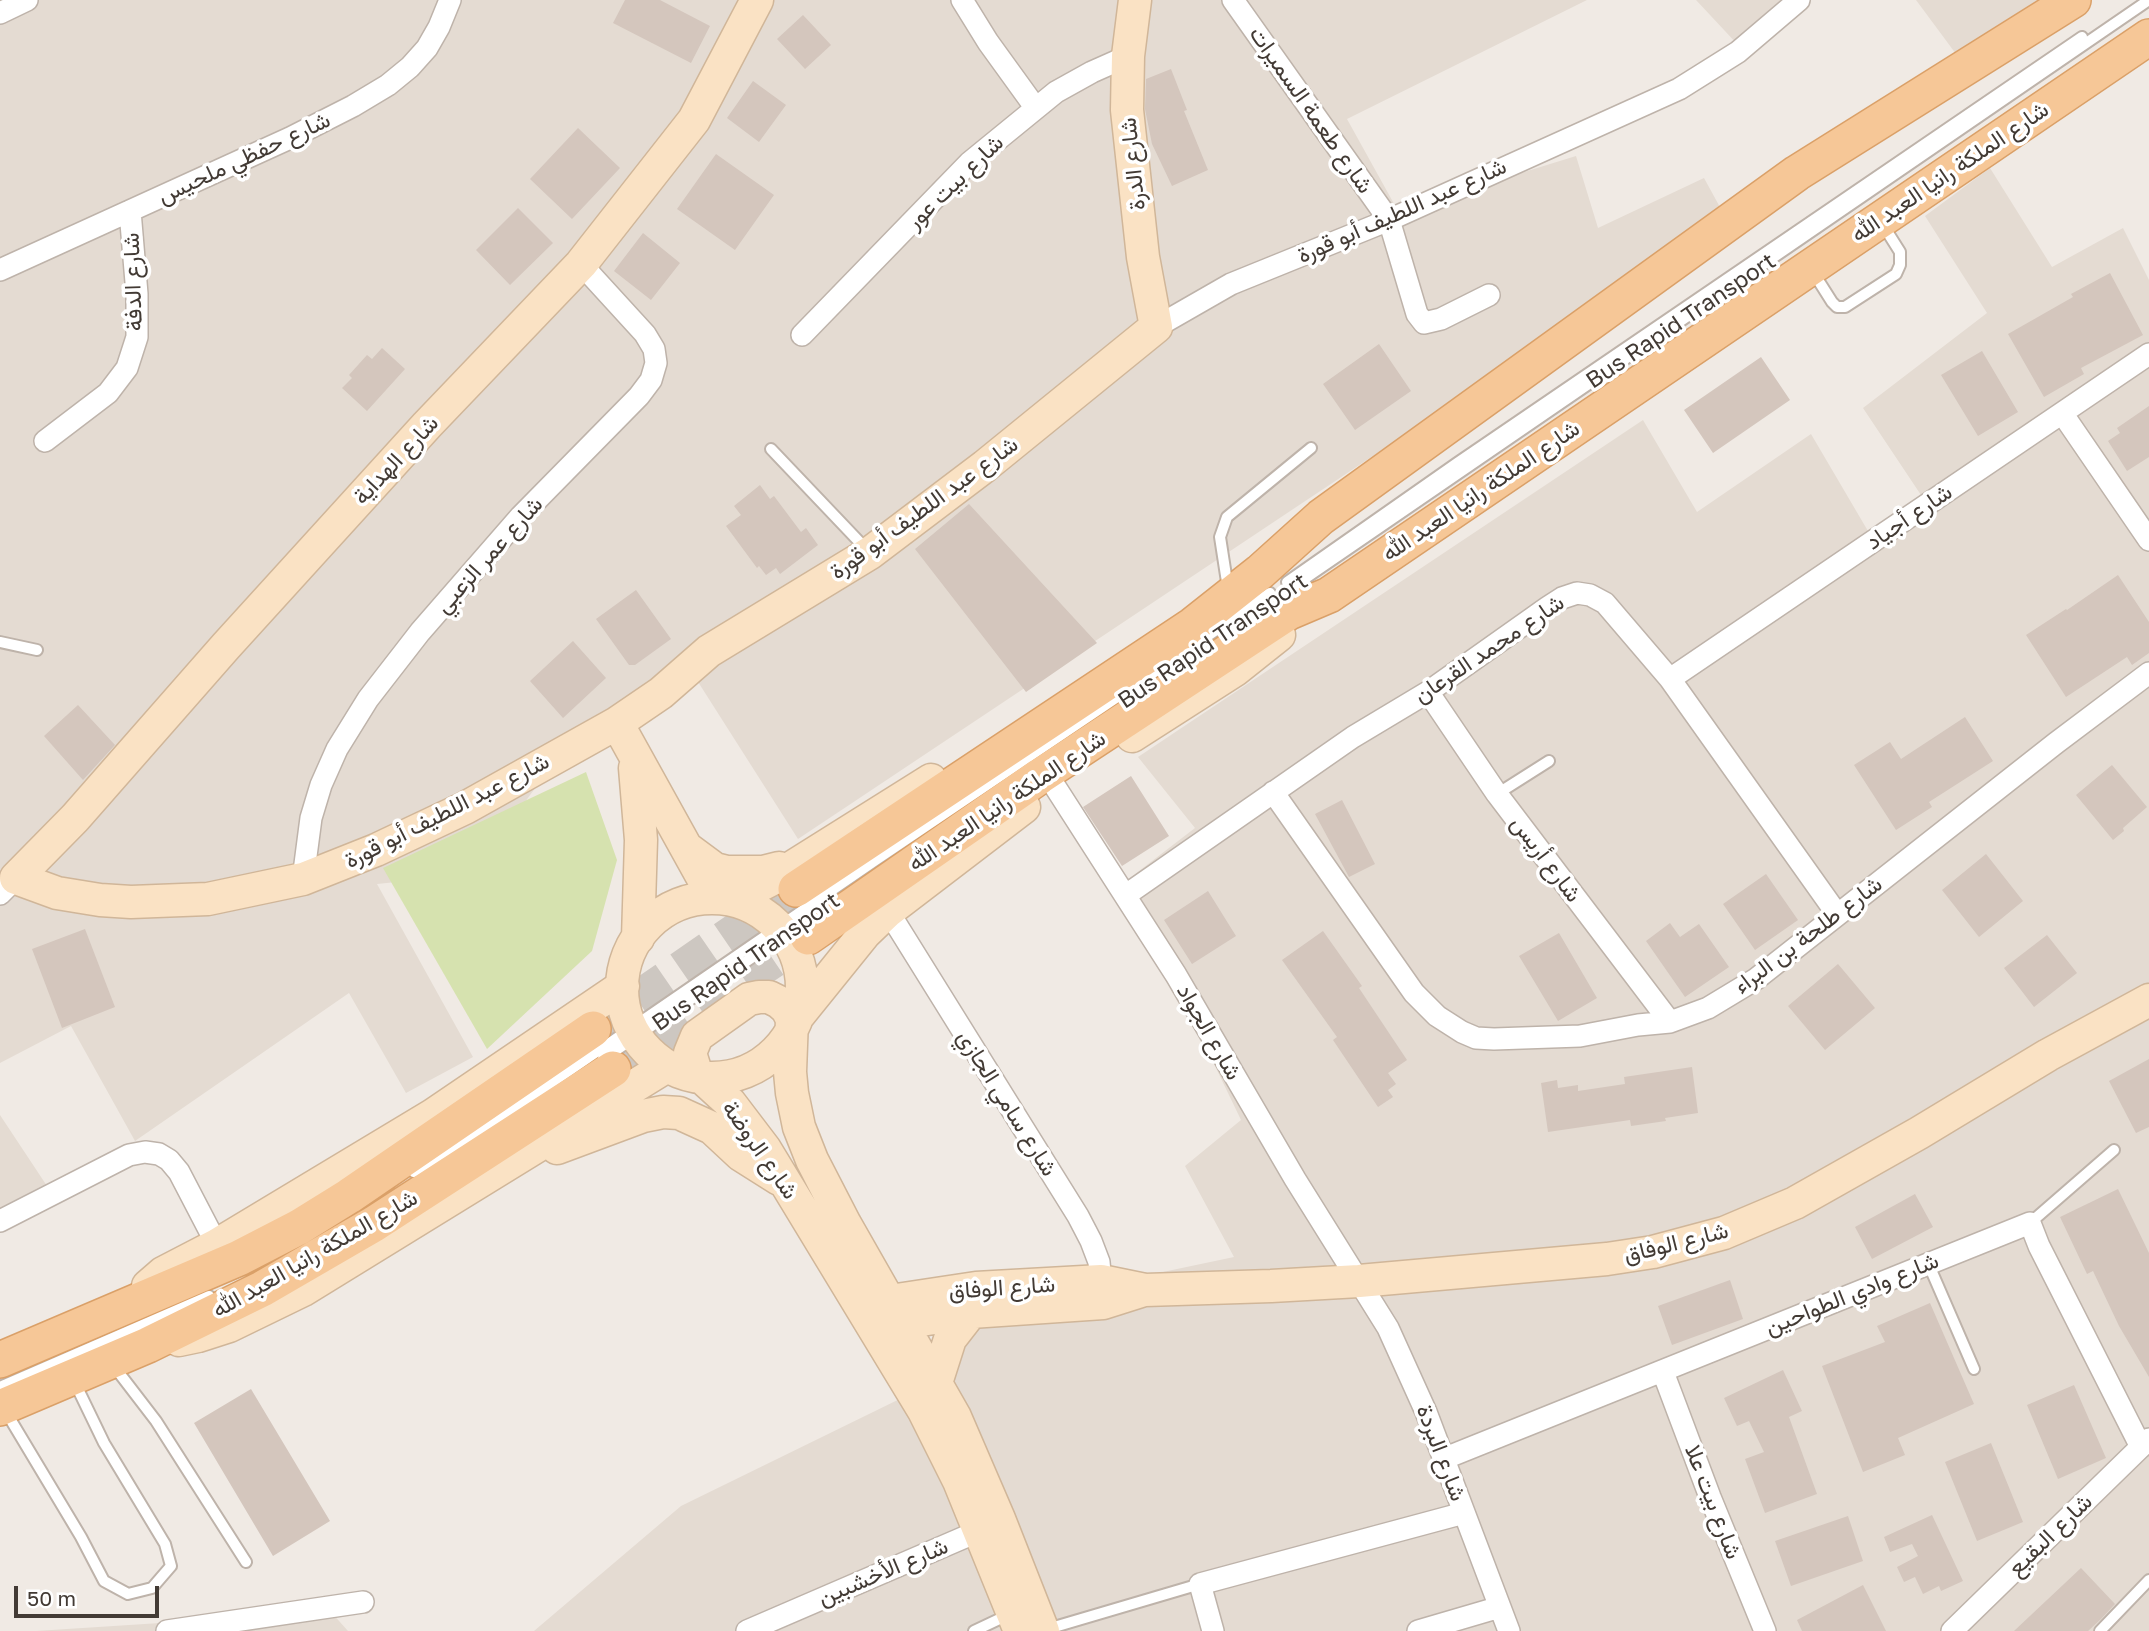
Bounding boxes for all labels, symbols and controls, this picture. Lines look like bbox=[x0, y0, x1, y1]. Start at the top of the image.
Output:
street label: شارع طعمة السميرات bbox=[1243, 21, 1379, 199]
street label: شارع الملكة رانيا العبد الله bbox=[1846, 96, 2054, 248]
street label: شارع حفظي ملحيس bbox=[153, 106, 335, 210]
street label: شارع الدرة bbox=[1114, 116, 1152, 212]
street label: شارع بيت عور bbox=[901, 129, 1009, 235]
street label: شارع عبد اللطيف أبو قورة bbox=[1293, 152, 1511, 270]
street label: شارع الدفة bbox=[117, 232, 149, 332]
street label: Bus Rapid Transport bbox=[1581, 247, 1781, 395]
street label: شارع الهداية bbox=[348, 410, 444, 510]
street label: شارع الملكة رانيا العبد الله bbox=[1377, 415, 1585, 567]
street label: شارع عبد اللطيف أبو قورة bbox=[825, 430, 1023, 586]
street label: شارع أجياد bbox=[1861, 478, 1957, 556]
street label: شارع عمر الزعبي bbox=[429, 491, 549, 619]
street label: Bus Rapid Transport bbox=[1113, 567, 1313, 715]
street label: شارع محمد القرعان bbox=[1409, 589, 1569, 709]
street label: شارع الملكة رانيا العبد الله bbox=[903, 725, 1111, 877]
street label: شارع عبد اللطيف أبو قورة bbox=[340, 747, 554, 875]
street label: شارع أريس bbox=[1505, 810, 1587, 908]
street label: شارع طلحة بن البراء bbox=[1728, 870, 1888, 1000]
street label: Bus Rapid Transport bbox=[647, 887, 845, 1037]
street label: شارع الجواد bbox=[1170, 979, 1248, 1085]
street label: شارع سامي الجازي bbox=[951, 1025, 1063, 1181]
street label: شارع الروضة bbox=[716, 1095, 804, 1205]
street label: شارع الملكة رانيا العبد الله bbox=[208, 1184, 422, 1324]
street label: شارع الوفاق bbox=[1621, 1217, 1731, 1269]
street label: شارع وادي الطواحين bbox=[1761, 1247, 1943, 1341]
street label: شارع الوفاق bbox=[948, 1271, 1056, 1305]
street label: شارع البردة bbox=[1410, 1401, 1472, 1505]
street label: شارع بيت علا bbox=[1679, 1441, 1747, 1563]
street label: شارع البقيع bbox=[2002, 1488, 2098, 1582]
street label: شارع الأخشبين bbox=[814, 1532, 952, 1612]
scale bar bbox=[18, 1572, 163, 1616]
text: 50 m bbox=[27, 1585, 76, 1611]

